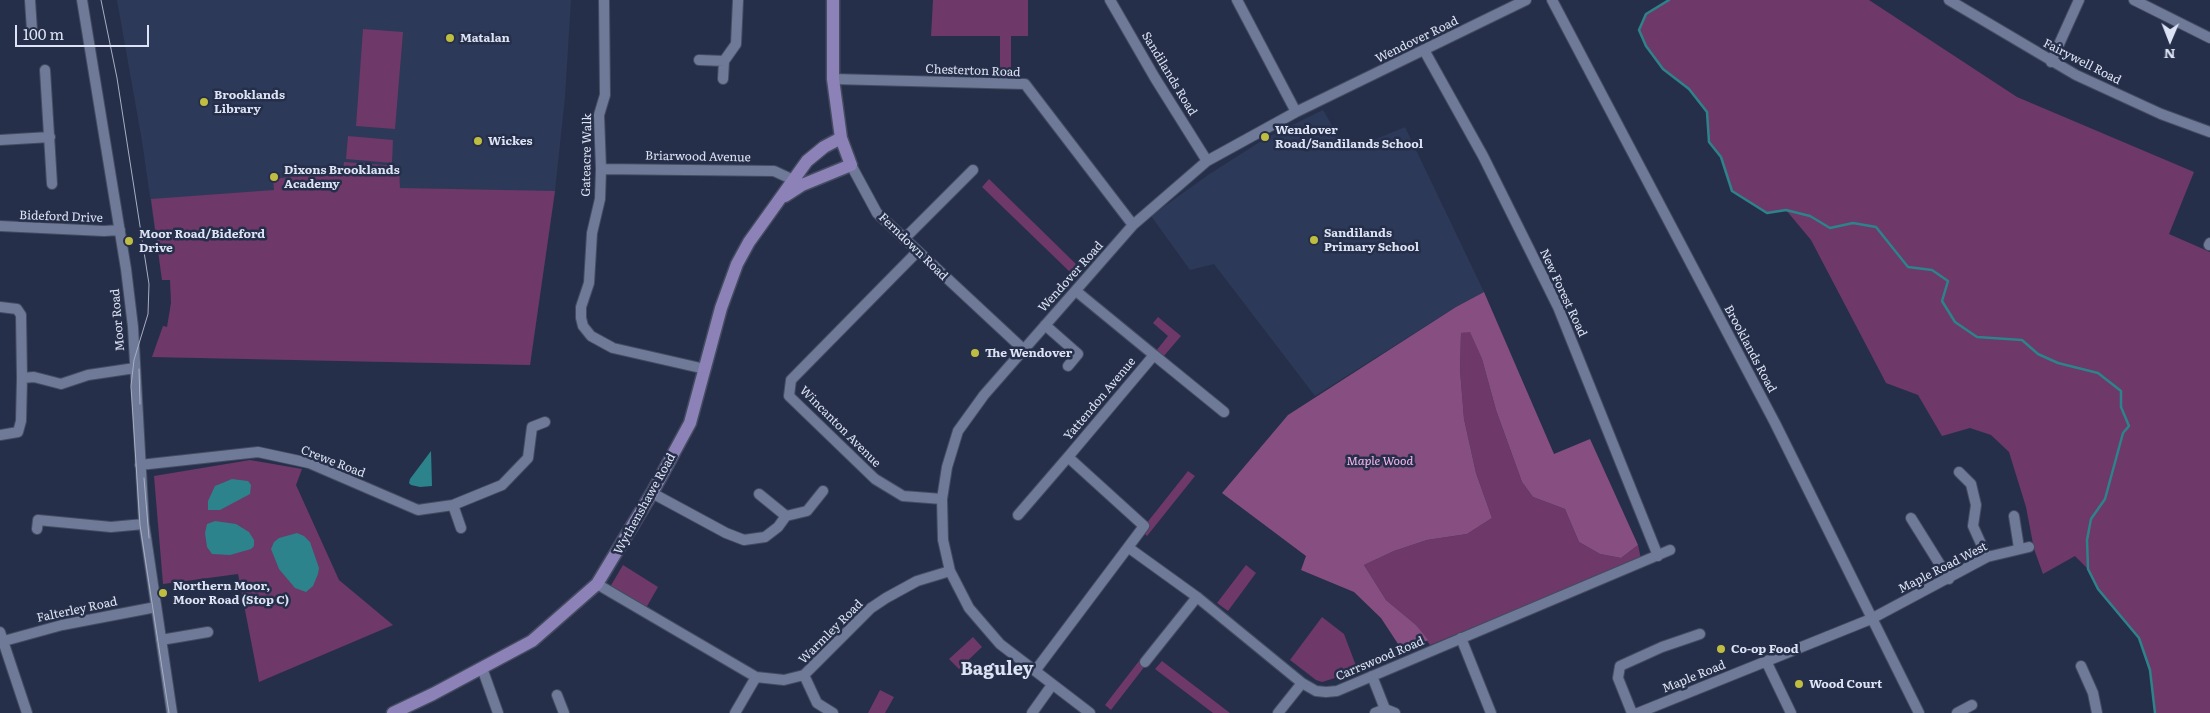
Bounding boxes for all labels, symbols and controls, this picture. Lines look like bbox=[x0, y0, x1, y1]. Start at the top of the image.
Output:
street label: Wendover Road bbox=[1373, 14, 1461, 66]
scale bar bbox=[18, 15, 151, 47]
north arrow bbox=[2145, 15, 2195, 65]
text: 100 m bbox=[23, 22, 64, 45]
street label: Sandilands Road bbox=[1138, 30, 1200, 118]
place label: Matalan bbox=[460, 31, 510, 45]
marker: Matalan bbox=[444, 32, 456, 44]
street label: Fairywell Road bbox=[2041, 36, 2123, 88]
text: N bbox=[2164, 45, 2176, 65]
street label: Chesterton Road bbox=[925, 62, 1021, 80]
place label: Brooklands Library bbox=[214, 88, 285, 116]
marker: Brooklands Library bbox=[198, 96, 210, 108]
street label: Gateacre Walk bbox=[579, 113, 595, 197]
place label: Wendover Road/Sandilands School bbox=[1275, 123, 1423, 151]
marker: Wendover Road/Sandilands School bbox=[1259, 131, 1271, 143]
place label: Wickes bbox=[488, 134, 533, 148]
marker: Wickes bbox=[472, 135, 484, 147]
street label: Briarwood Avenue bbox=[645, 149, 751, 165]
place label: Dixons Brooklands Academy bbox=[284, 163, 400, 191]
marker: Dixons Brooklands Academy bbox=[268, 171, 280, 183]
street label: Bideford Drive bbox=[19, 208, 103, 226]
street label: Ferndown Road bbox=[875, 210, 951, 284]
place label: Sandilands Primary School bbox=[1324, 226, 1419, 254]
place label: Moor Road/Bideford Drive bbox=[139, 227, 265, 255]
marker: Sandilands Primary School bbox=[1308, 234, 1320, 246]
marker: Moor Road/Bideford Drive bbox=[123, 235, 135, 247]
street label: Wendover Road bbox=[1035, 239, 1107, 315]
street label: New Forest Road bbox=[1536, 247, 1590, 339]
street label: Moor Road bbox=[108, 288, 128, 352]
street label: Brooklands Road bbox=[1721, 303, 1779, 395]
place label: The Wendover bbox=[985, 346, 1072, 360]
marker: The Wendover bbox=[969, 347, 981, 359]
street label: Yattendon Avenue bbox=[1061, 355, 1139, 443]
street label: Wincanton Avenue bbox=[796, 383, 884, 471]
street label: Crewe Road bbox=[299, 443, 367, 481]
street label: Wythenshawe Road bbox=[611, 451, 679, 557]
park label: Maple Wood bbox=[1347, 454, 1413, 468]
street label: Maple Road West bbox=[1896, 539, 1990, 597]
place label: Northern Moor, Moor Road (Stop C) bbox=[173, 579, 289, 607]
marker: Northern Moor, Moor Road (Stop C) bbox=[157, 587, 169, 599]
street label: Falterley Road bbox=[35, 594, 119, 626]
street label: Warmley Road bbox=[796, 597, 866, 667]
street label: Carrswood Road bbox=[1334, 634, 1426, 684]
place label: Co-op Food bbox=[1731, 642, 1799, 656]
marker: Co-op Food bbox=[1715, 643, 1727, 655]
street label: Maple Road bbox=[1660, 658, 1728, 696]
district label: Baguley bbox=[960, 659, 1034, 681]
place label: Wood Court bbox=[1809, 677, 1882, 691]
marker: Wood Court bbox=[1793, 678, 1805, 690]

